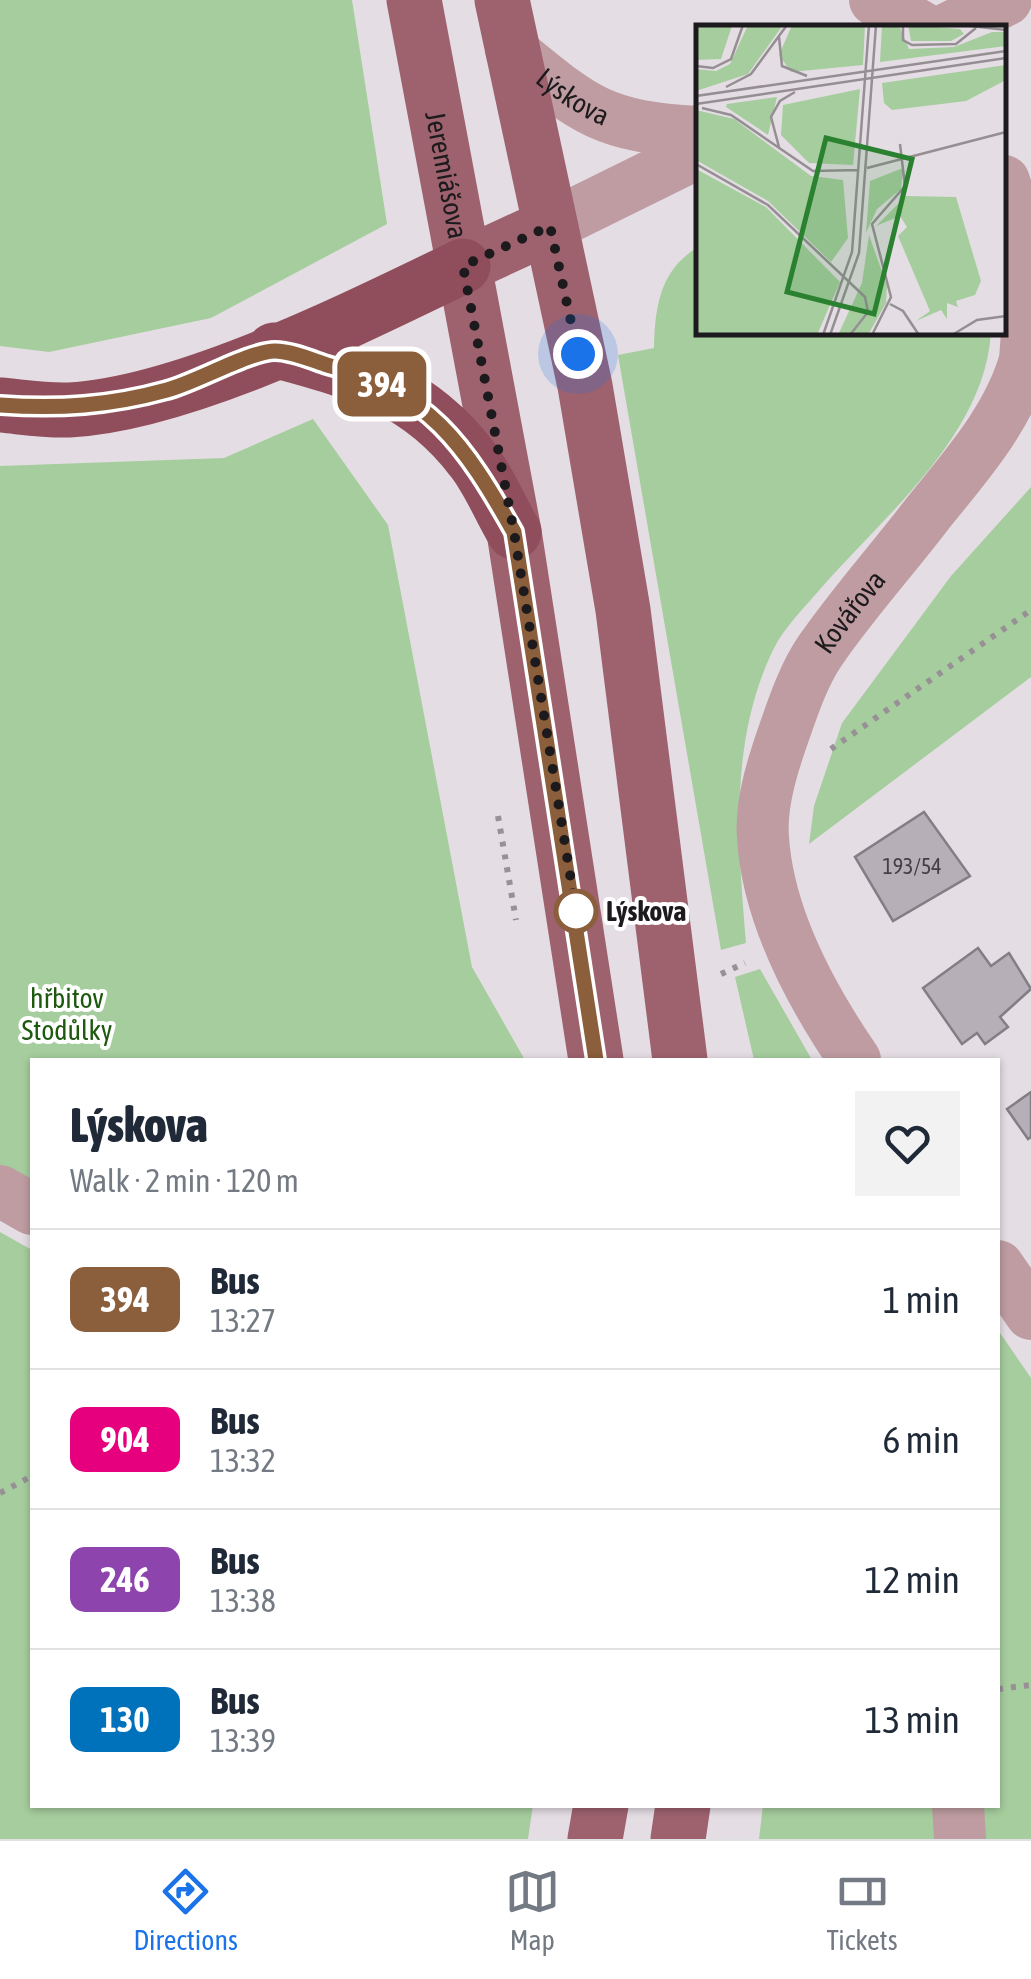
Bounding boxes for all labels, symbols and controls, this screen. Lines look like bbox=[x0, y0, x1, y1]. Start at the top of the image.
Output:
inset map bbox=[696, 25, 1006, 335]
street label: Lýskova bbox=[530, 62, 614, 132]
street label: Jeremiášova bbox=[419, 108, 475, 241]
your location bbox=[553, 329, 603, 379]
line badge: 394 bbox=[324, 352, 440, 416]
text: 394 bbox=[357, 364, 407, 404]
street label: Kovářova bbox=[808, 564, 892, 659]
house number: 193/54 bbox=[882, 853, 942, 879]
marker: Lýskova bbox=[555, 890, 597, 932]
place label: Lýskova bbox=[606, 895, 686, 927]
park label: hřbitov Stodůlky bbox=[22, 982, 112, 1046]
button: heart bbox=[855, 1091, 960, 1196]
text: Lýskova bbox=[70, 1097, 208, 1152]
text: Walk · 2 min · 120 m bbox=[70, 1162, 299, 1199]
text: Bus bbox=[210, 1259, 260, 1302]
text: 1 min bbox=[882, 1278, 960, 1321]
text: 394 bbox=[100, 1279, 150, 1319]
text: 13:27 bbox=[210, 1302, 276, 1339]
text: Bus bbox=[210, 1399, 260, 1442]
text: 6 min bbox=[882, 1418, 960, 1461]
text: 904 bbox=[100, 1419, 150, 1459]
text: 13:32 bbox=[210, 1442, 276, 1479]
text: Bus bbox=[210, 1539, 260, 1582]
text: 12 min bbox=[865, 1558, 960, 1601]
text: 246 bbox=[100, 1559, 150, 1599]
text: 13:38 bbox=[210, 1582, 276, 1619]
text: Bus bbox=[210, 1679, 260, 1722]
text: 13 min bbox=[865, 1698, 960, 1741]
text: 130 bbox=[100, 1699, 150, 1739]
text: 13:39 bbox=[210, 1722, 276, 1759]
tab: Directions bbox=[133, 1864, 238, 1956]
tab: Map bbox=[505, 1864, 560, 1956]
tab: Tickets bbox=[827, 1864, 898, 1956]

